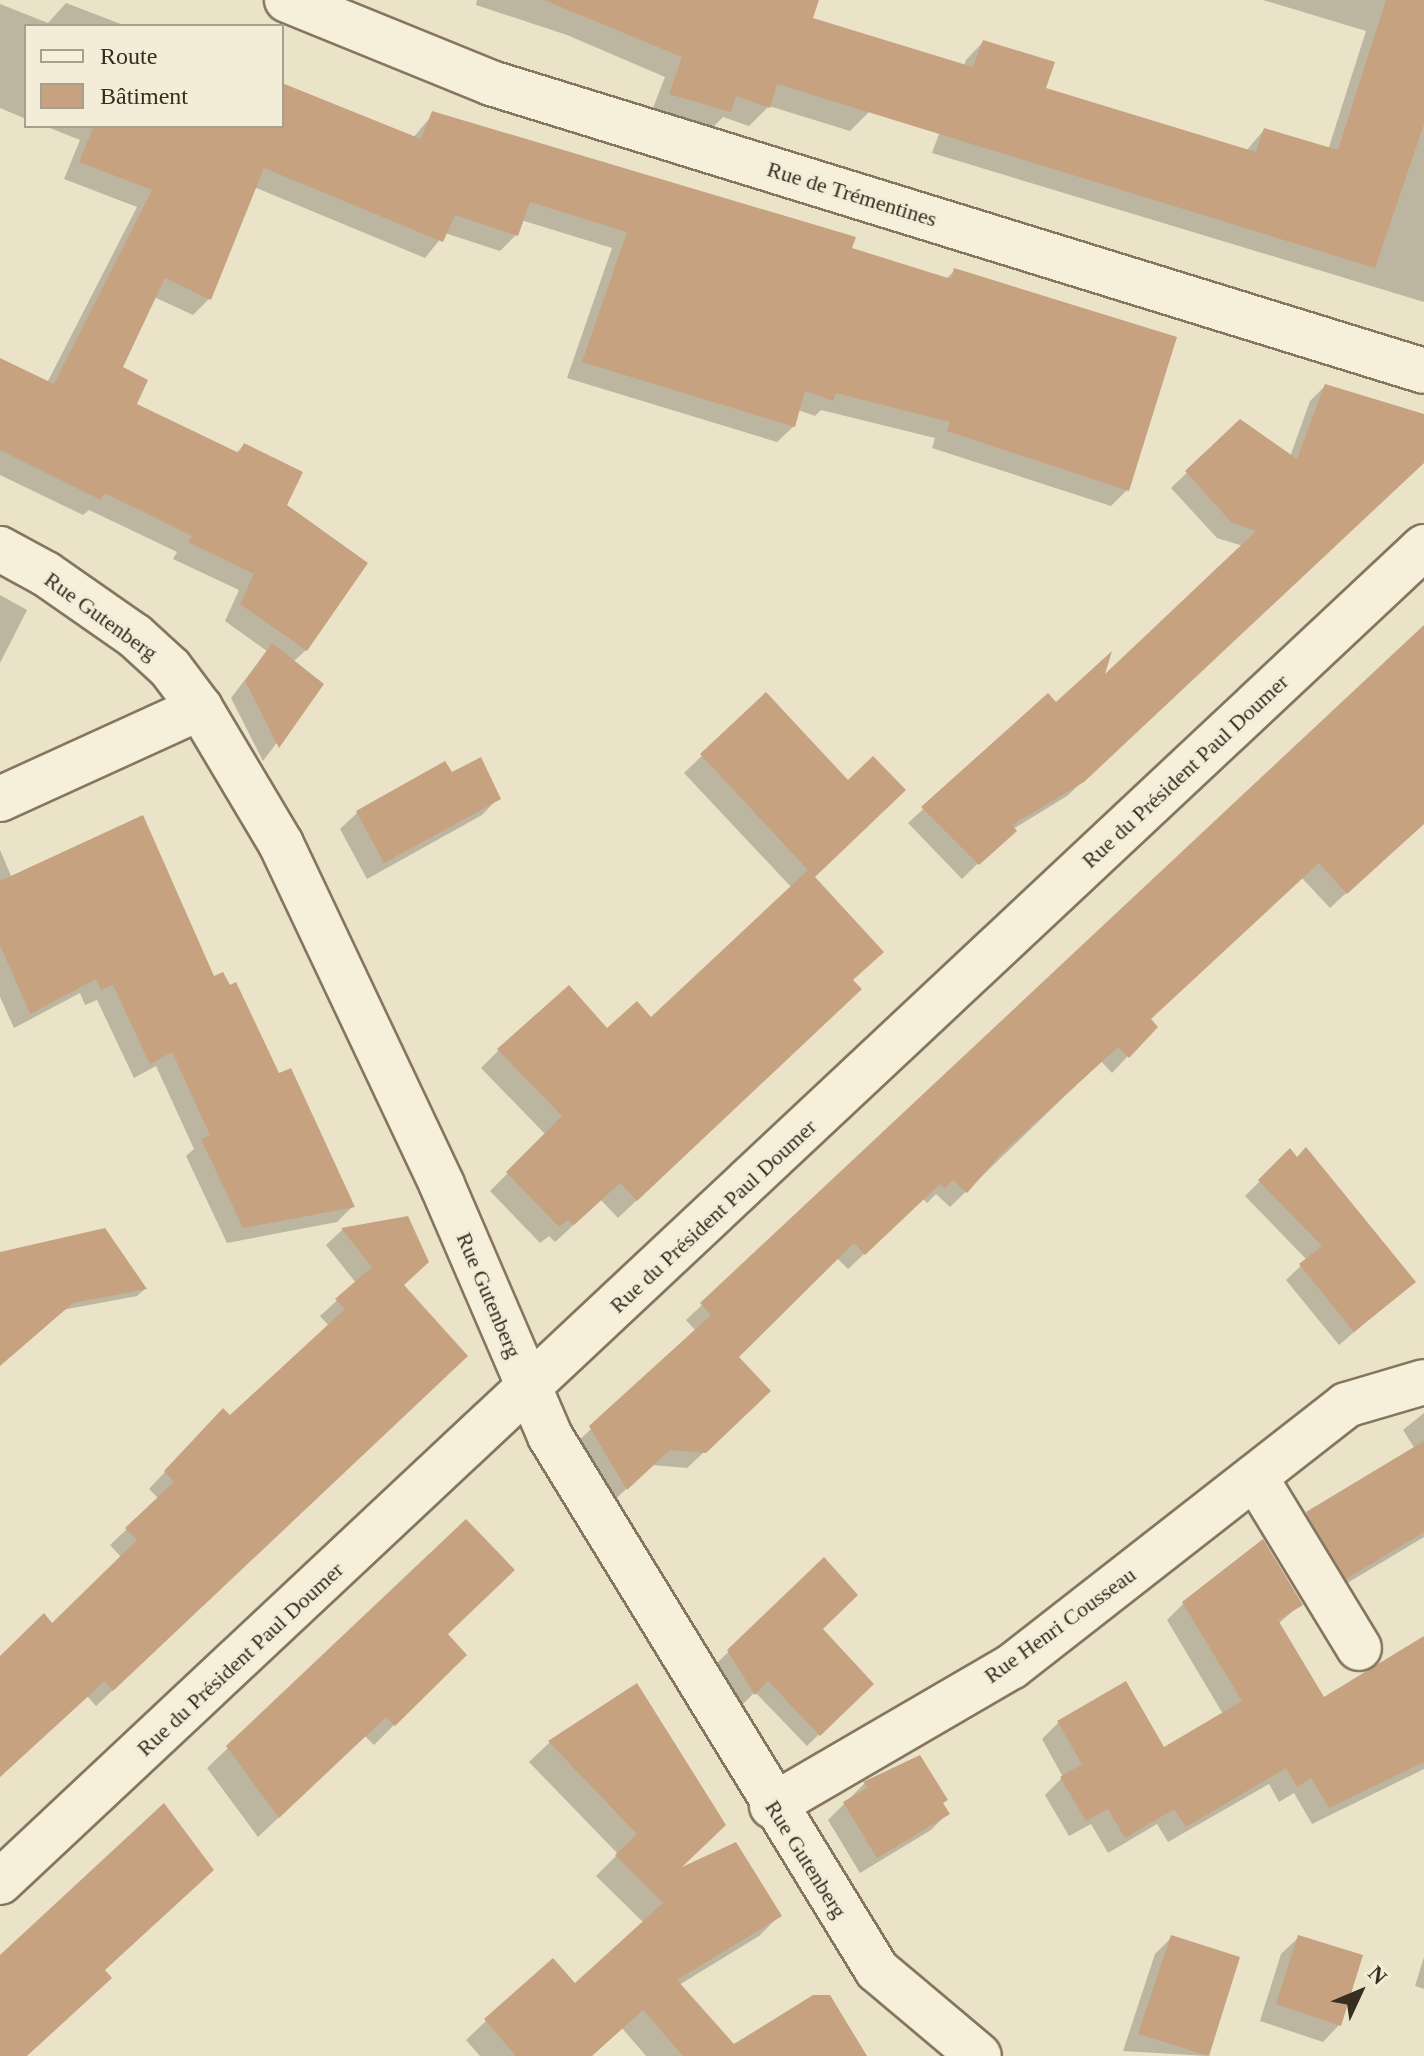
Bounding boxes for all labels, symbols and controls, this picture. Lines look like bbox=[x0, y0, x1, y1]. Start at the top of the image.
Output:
legend bbox=[24, 24, 284, 128]
text: Route bbox=[100, 43, 157, 69]
text: Bâtiment bbox=[100, 83, 188, 109]
street label: Rue de Trémentines bbox=[764, 156, 940, 232]
street label: Rue Gutenberg bbox=[39, 566, 163, 666]
street label: Rue du Président Paul Doumer bbox=[1076, 668, 1294, 874]
street label: Rue du Président Paul Doumer bbox=[604, 1113, 822, 1319]
street label: Rue Gutenberg bbox=[451, 1228, 527, 1362]
street label: Rue du Président Paul Doumer bbox=[131, 1556, 349, 1762]
street label: Rue Henri Cousseau bbox=[979, 1561, 1141, 1689]
street label: Rue Gutenberg bbox=[759, 1795, 853, 1923]
north arrow bbox=[1320, 1952, 1400, 2032]
text: N bbox=[1363, 1961, 1392, 1989]

